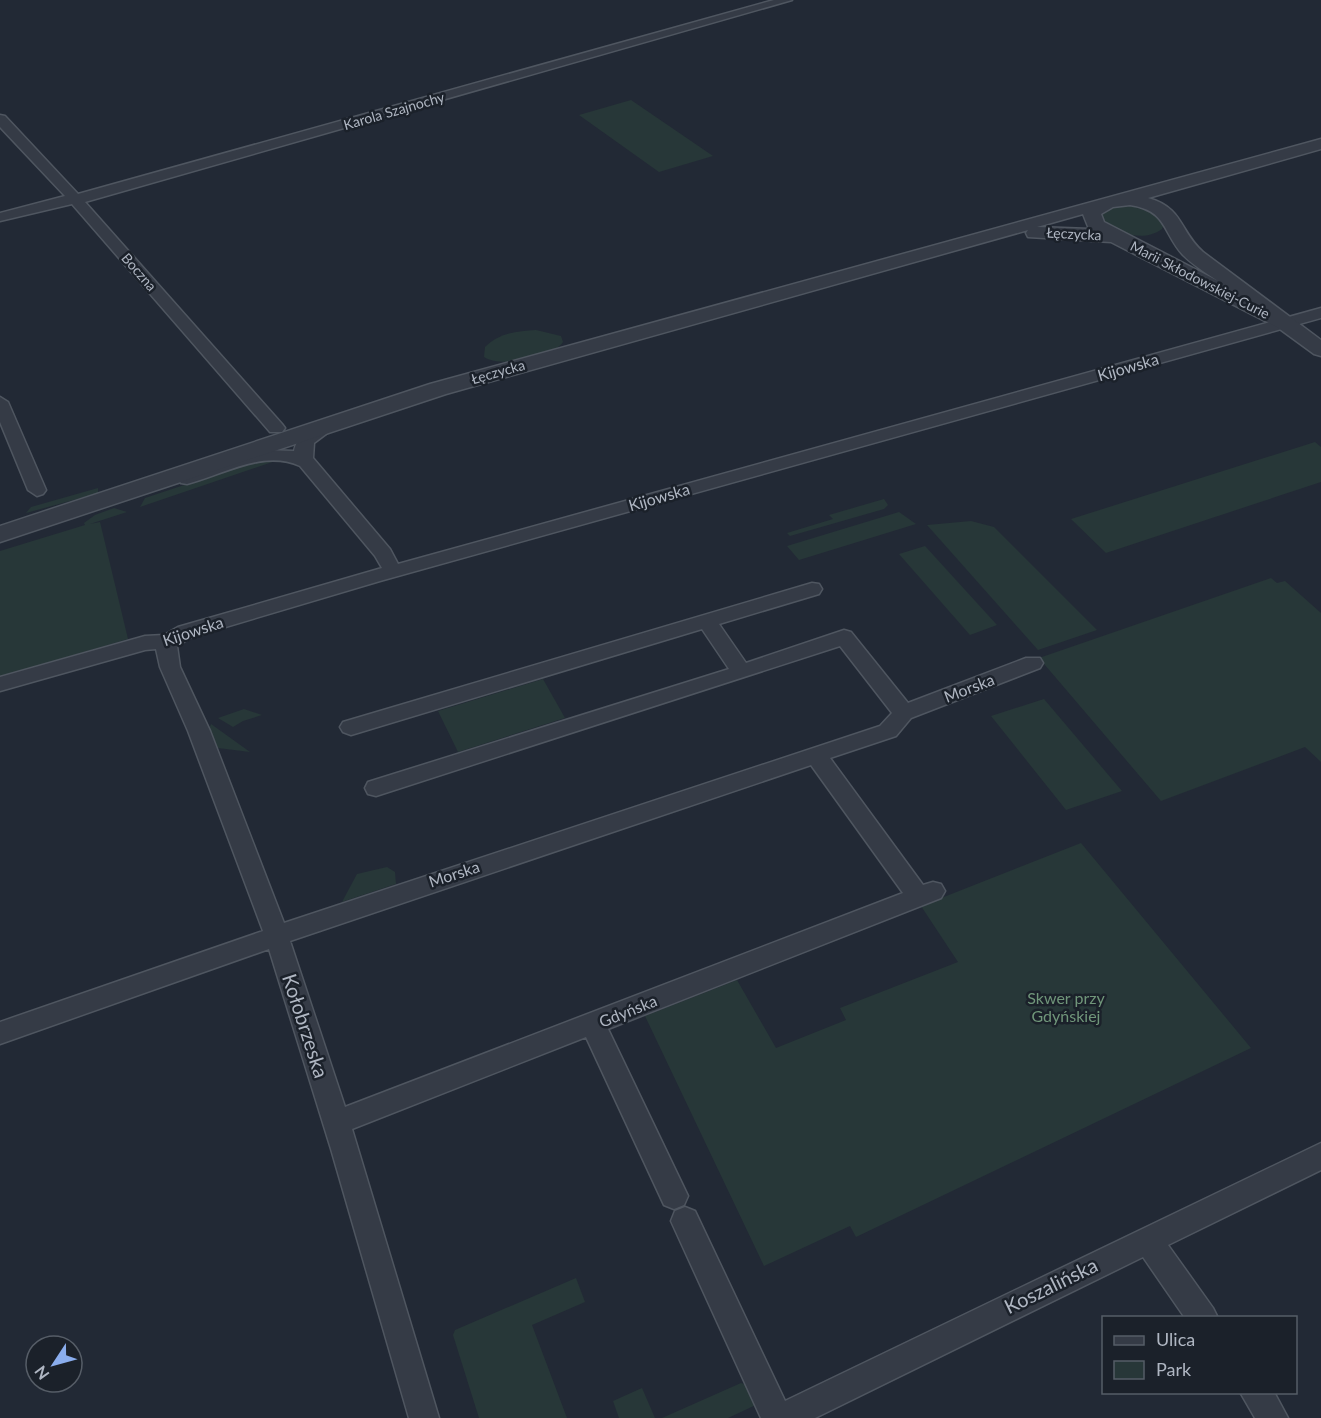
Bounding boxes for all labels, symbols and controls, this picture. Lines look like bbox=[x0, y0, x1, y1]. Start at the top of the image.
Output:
street label: Karola Szajnochy bbox=[341, 88, 447, 133]
street label: Łęczycka bbox=[1046, 224, 1102, 243]
street label: Marii Skłodowskiej-Curie bbox=[1128, 237, 1273, 322]
street label: Boczna bbox=[118, 249, 160, 294]
street label: Kijowska bbox=[1095, 349, 1161, 384]
street label: Łęczycka bbox=[469, 356, 527, 387]
street label: Kijowska bbox=[626, 479, 692, 514]
street label: Kijowska bbox=[160, 612, 226, 649]
street label: Morska bbox=[941, 669, 997, 706]
street label: Morska bbox=[426, 856, 482, 891]
street label: Kołobrzeska bbox=[278, 971, 334, 1081]
park label: Skwer przy Gdyńskiej bbox=[1027, 988, 1105, 1025]
street label: Gdyńska bbox=[596, 990, 660, 1031]
street label: Koszalińska bbox=[1000, 1252, 1101, 1318]
legend bbox=[1102, 1316, 1297, 1394]
text: Ulica bbox=[1156, 1328, 1195, 1350]
north arrow bbox=[24, 1334, 84, 1394]
text: Park bbox=[1156, 1358, 1192, 1380]
text: N bbox=[30, 1363, 53, 1384]

